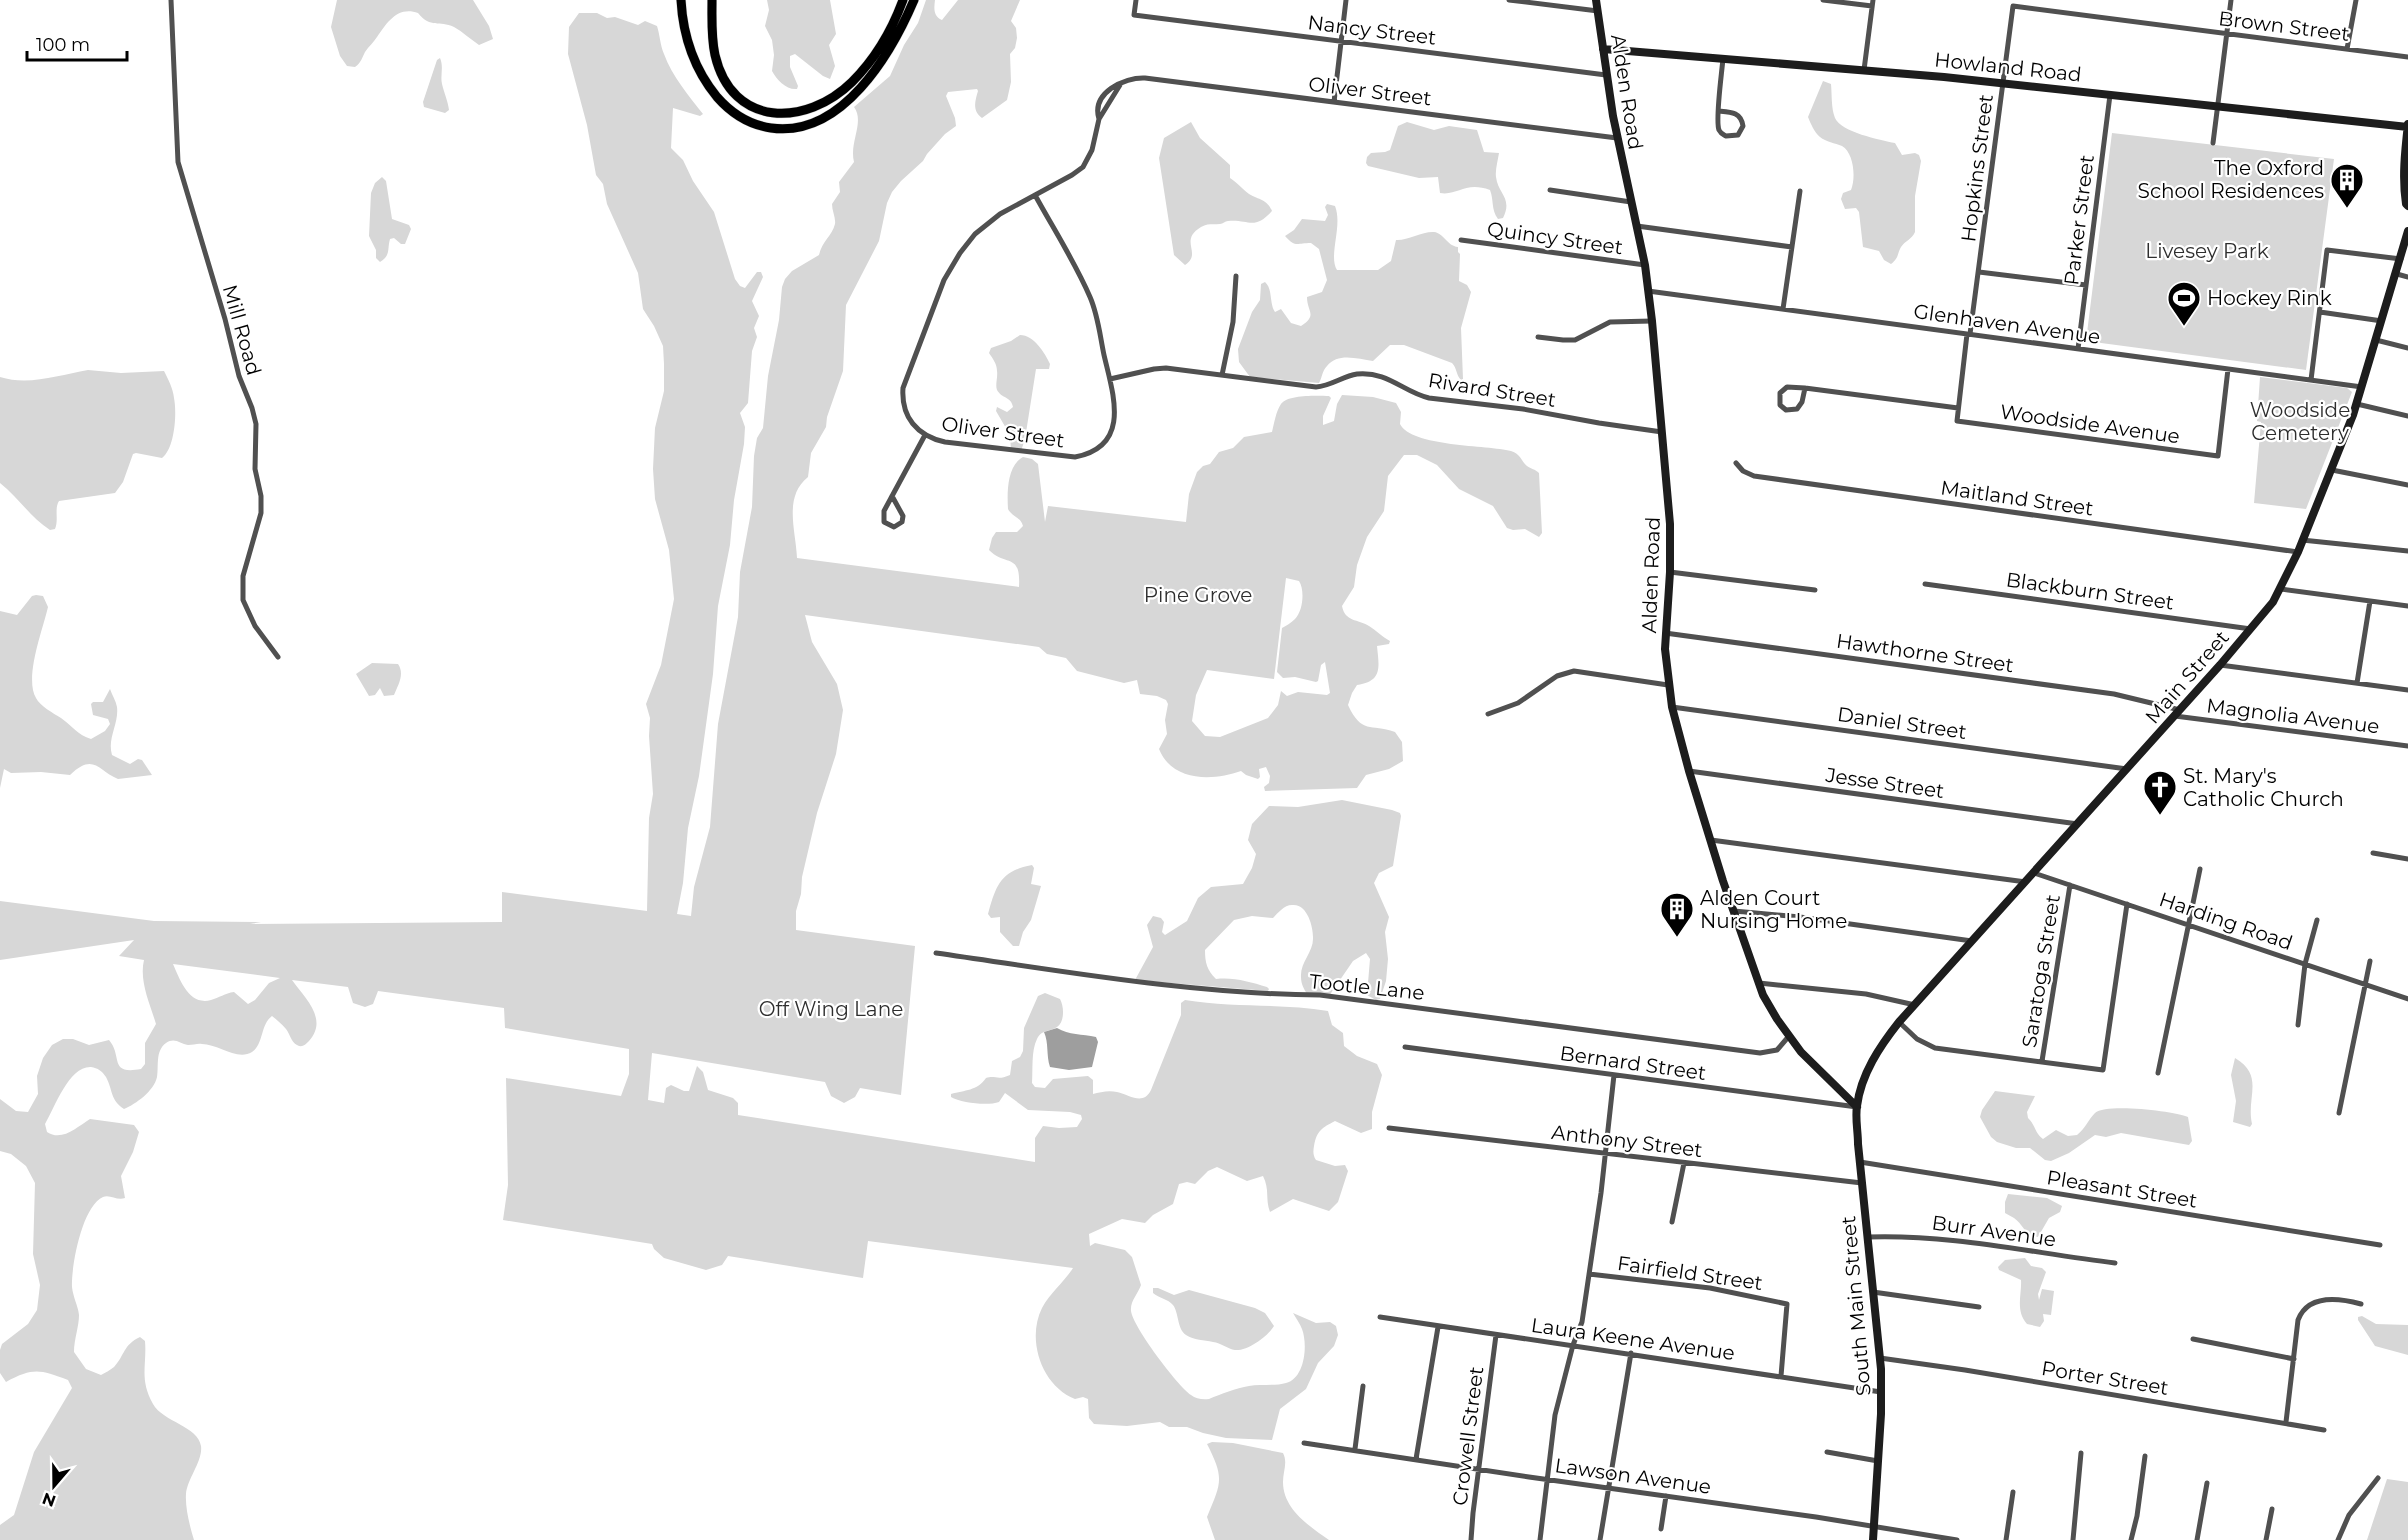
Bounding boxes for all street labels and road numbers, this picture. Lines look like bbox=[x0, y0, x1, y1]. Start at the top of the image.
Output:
street label: Brown Street bbox=[2217, 6, 2351, 46]
street label: Nancy Street bbox=[1306, 10, 1438, 50]
street label: Alden Road bbox=[1606, 33, 1648, 151]
street label: Howland Road bbox=[1933, 47, 2083, 87]
street label: Oliver Street bbox=[1307, 72, 1433, 110]
street label: Hopkins Street bbox=[1956, 93, 1998, 243]
street label: Parker Street bbox=[2059, 153, 2099, 287]
street label: Quincy Street bbox=[1486, 217, 1624, 259]
street label: Mill Road bbox=[218, 282, 266, 378]
street label: Glenhaven Avenue bbox=[1912, 299, 2102, 349]
street label: Rivard Street bbox=[1426, 368, 1558, 412]
street label: Woodside Avenue bbox=[1999, 400, 2181, 448]
street label: Oliver Street bbox=[940, 411, 1066, 453]
street label: Maitland Street bbox=[1939, 475, 2095, 521]
street label: Alden Road bbox=[1637, 516, 1665, 634]
street label: Blackburn Street bbox=[2004, 567, 2176, 615]
street label: Main Street bbox=[2140, 626, 2234, 728]
street label: Hawthorne Street bbox=[1835, 629, 2015, 677]
street label: Magnolia Avenue bbox=[2205, 693, 2381, 739]
street label: Daniel Street bbox=[1836, 702, 1968, 744]
street label: Jesse Street bbox=[1823, 763, 1946, 803]
street label: Harding Road bbox=[2156, 887, 2296, 955]
street label: Saratoga Street bbox=[2017, 893, 2065, 1049]
street label: Tootle Lane bbox=[1308, 969, 1426, 1005]
street label: Bernard Street bbox=[1558, 1041, 1708, 1085]
street label: Anthony Street bbox=[1550, 1120, 1704, 1162]
street label: Pleasant Street bbox=[2045, 1165, 2199, 1213]
street label: Burr Avenue bbox=[1930, 1210, 2058, 1252]
street label: South Main Street bbox=[1836, 1215, 1876, 1397]
street label: Fairfield Street bbox=[1616, 1251, 1764, 1295]
street label: Laura Keene Avenue bbox=[1530, 1313, 1736, 1365]
street label: Porter Street bbox=[2040, 1356, 2170, 1400]
street label: Crowell Street bbox=[1448, 1365, 1488, 1507]
street label: Lawson Avenue bbox=[1553, 1453, 1713, 1499]

